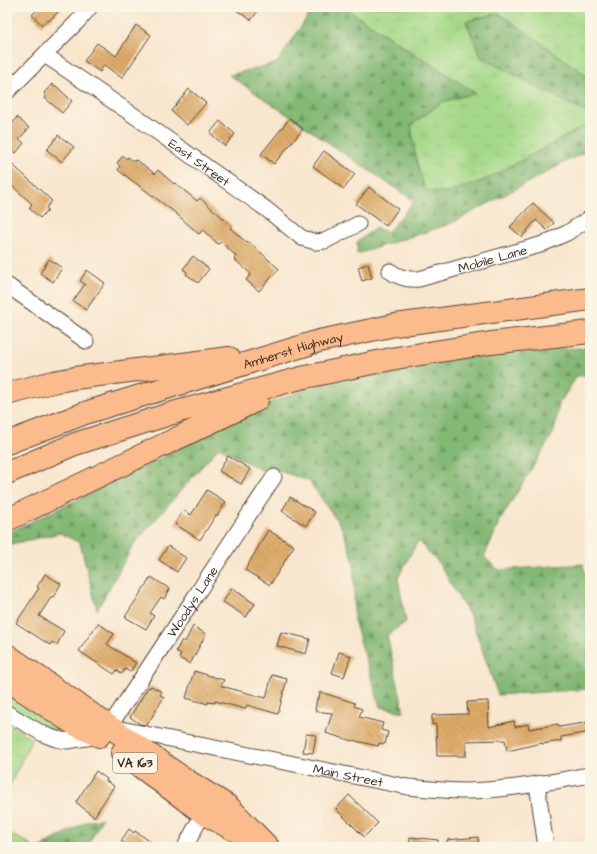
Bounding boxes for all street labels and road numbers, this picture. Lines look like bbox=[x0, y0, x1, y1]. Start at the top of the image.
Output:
street label: East Street bbox=[165, 135, 234, 191]
street label: Mobile Lane bbox=[456, 241, 529, 278]
street label: Amherst Highway bbox=[241, 328, 345, 374]
street label: Woodys Lane bbox=[163, 563, 222, 641]
road number: VA 163 bbox=[113, 753, 157, 773]
street label: Main Street bbox=[311, 760, 386, 792]

